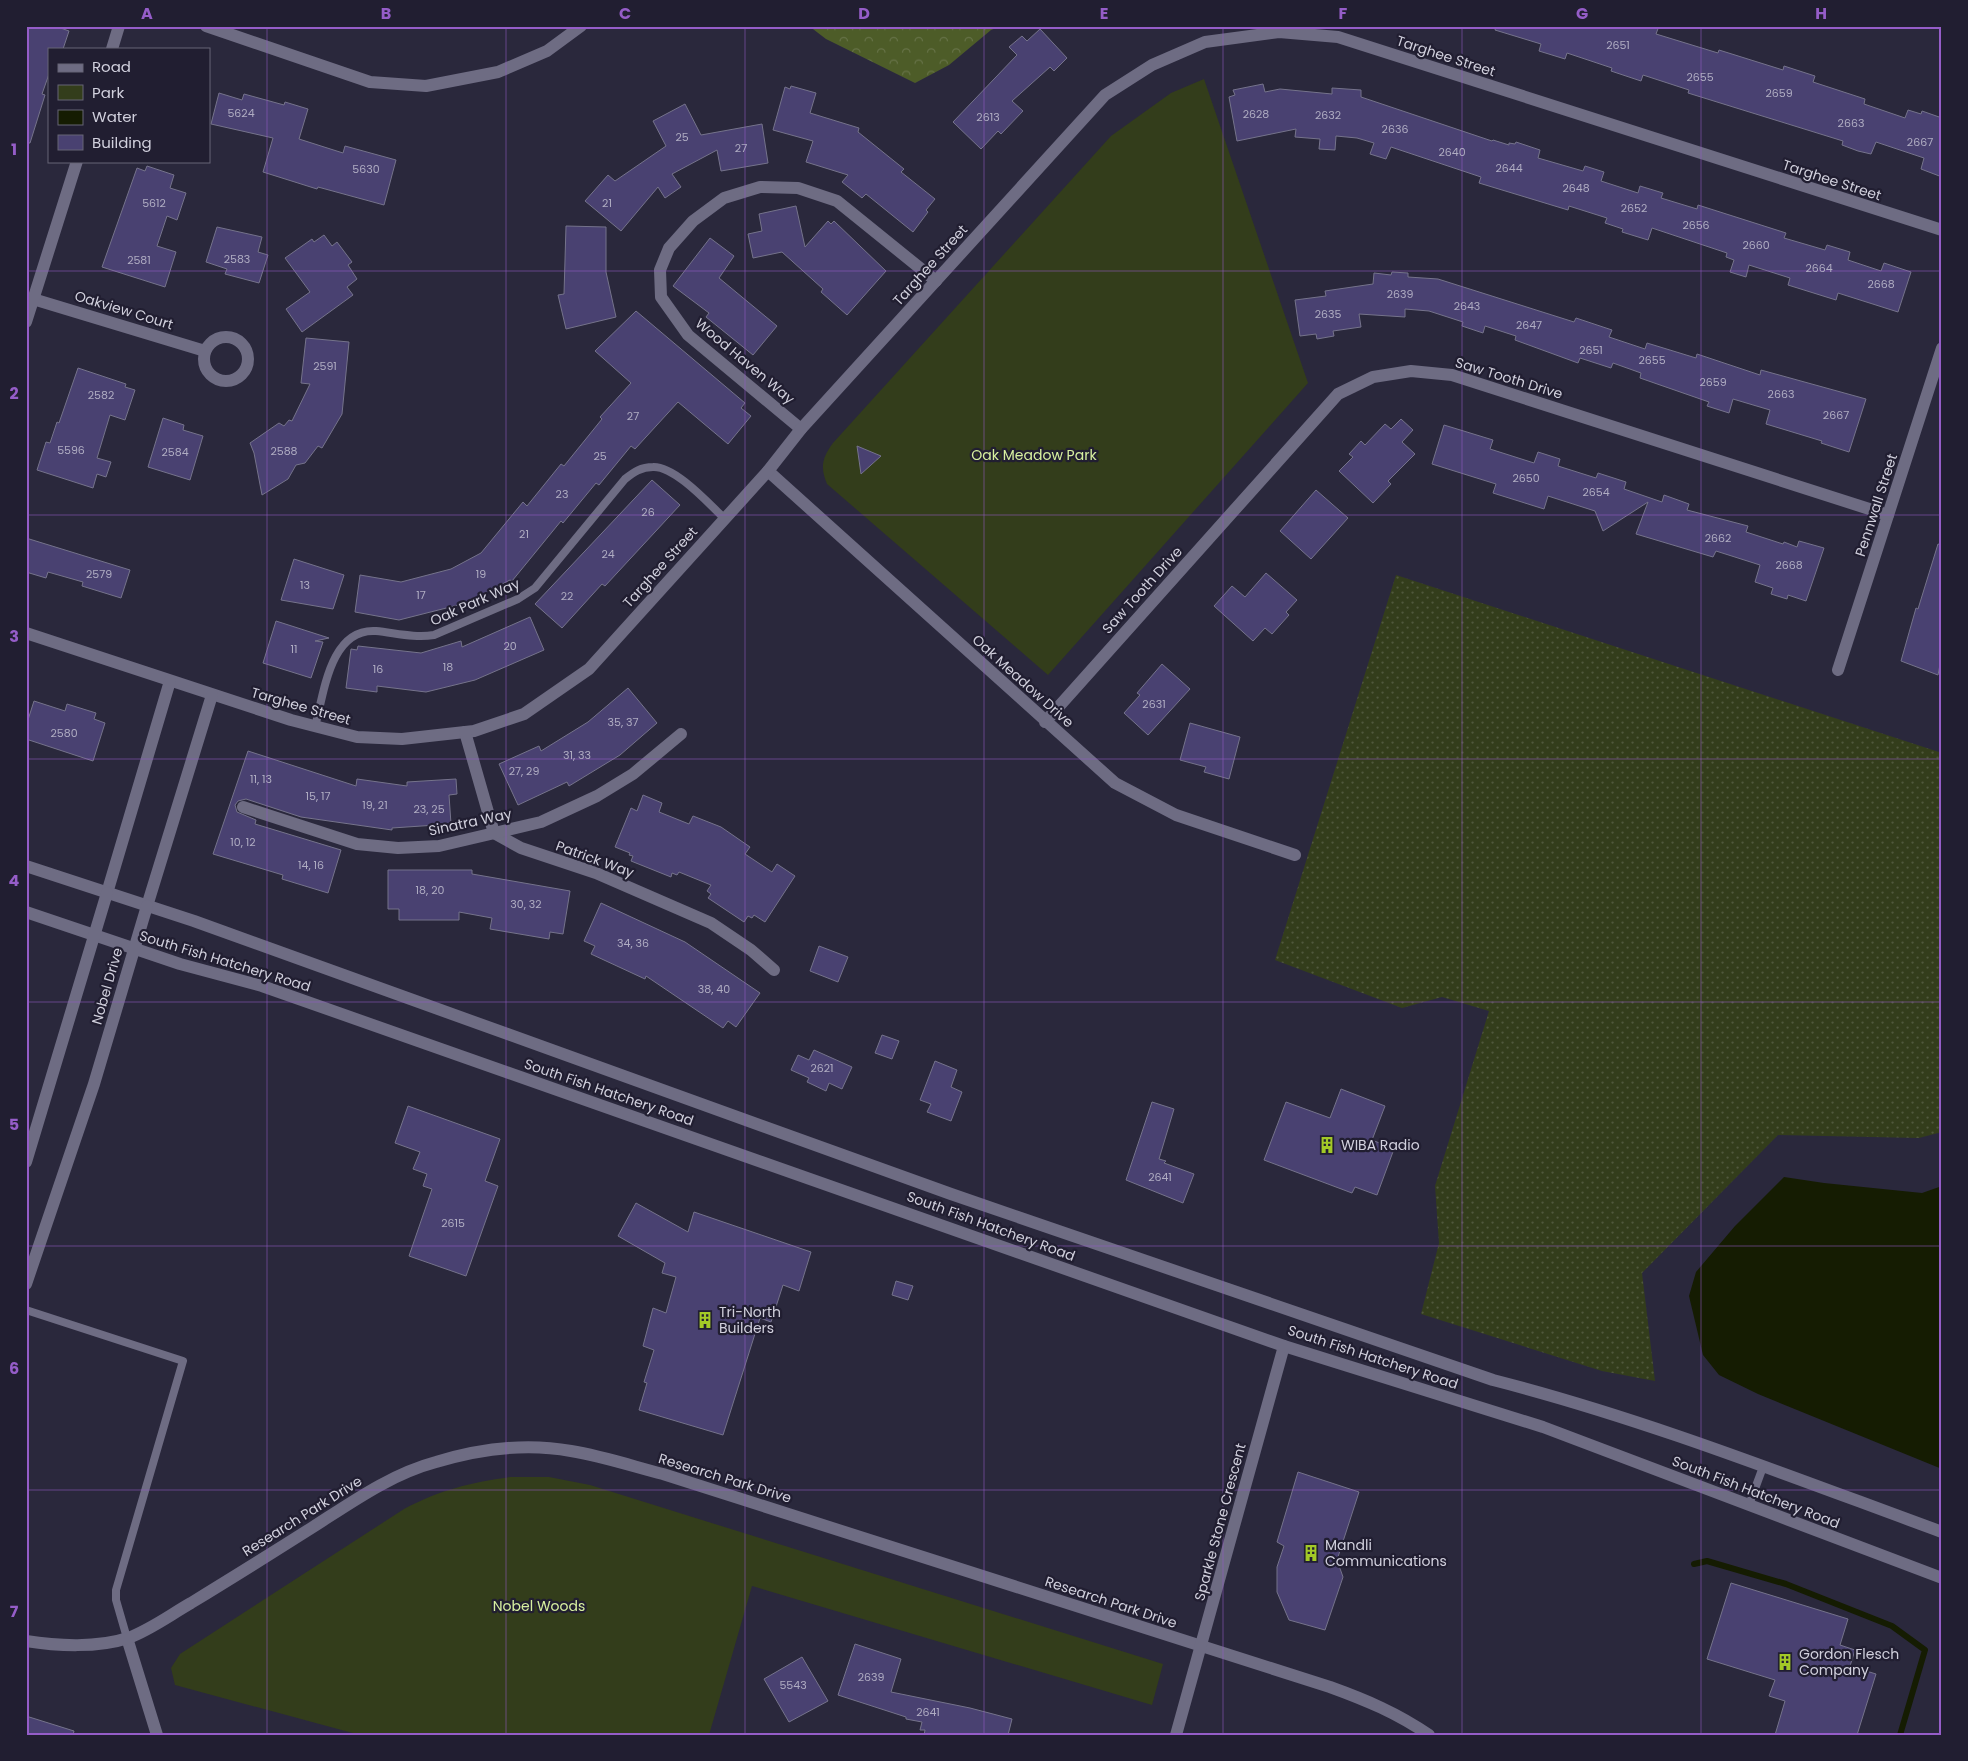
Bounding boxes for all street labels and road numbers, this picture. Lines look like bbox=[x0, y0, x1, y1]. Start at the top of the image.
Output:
street label: Targhee Street bbox=[1394, 31, 1498, 81]
street label: Targhee Street bbox=[1780, 155, 1884, 205]
street label: Targhee Street bbox=[888, 220, 972, 310]
street label: Oakview Court bbox=[72, 286, 176, 334]
street label: Wood Haven Way bbox=[691, 313, 799, 409]
street label: Saw Tooth Drive bbox=[1453, 352, 1565, 404]
street label: Pennwall Street bbox=[1850, 451, 1902, 559]
street label: Targhee Street bbox=[618, 522, 702, 612]
street label: Saw Tooth Drive bbox=[1097, 542, 1187, 638]
street label: Oak Park Way bbox=[427, 573, 523, 631]
street label: Oak Meadow Drive bbox=[968, 630, 1078, 732]
street label: Targhee Street bbox=[249, 682, 353, 730]
street label: Sinatra Way bbox=[427, 803, 514, 841]
street label: Patrick Way bbox=[553, 836, 637, 882]
street label: South Fish Hatchery Road bbox=[137, 925, 313, 997]
street label: Nobel Drive bbox=[86, 945, 128, 1027]
street label: South Fish Hatchery Road bbox=[522, 1054, 696, 1130]
street label: South Fish Hatchery Road bbox=[904, 1186, 1078, 1266]
street label: South Fish Hatchery Road bbox=[1285, 1320, 1461, 1394]
street label: Sparkle Stone Crescent bbox=[1189, 1441, 1251, 1603]
street label: Research Park Drive bbox=[656, 1448, 794, 1508]
street label: South Fish Hatchery Road bbox=[1669, 1451, 1843, 1533]
street label: Research Park Drive bbox=[238, 1471, 366, 1561]
street label: Research Park Drive bbox=[1042, 1571, 1180, 1633]

